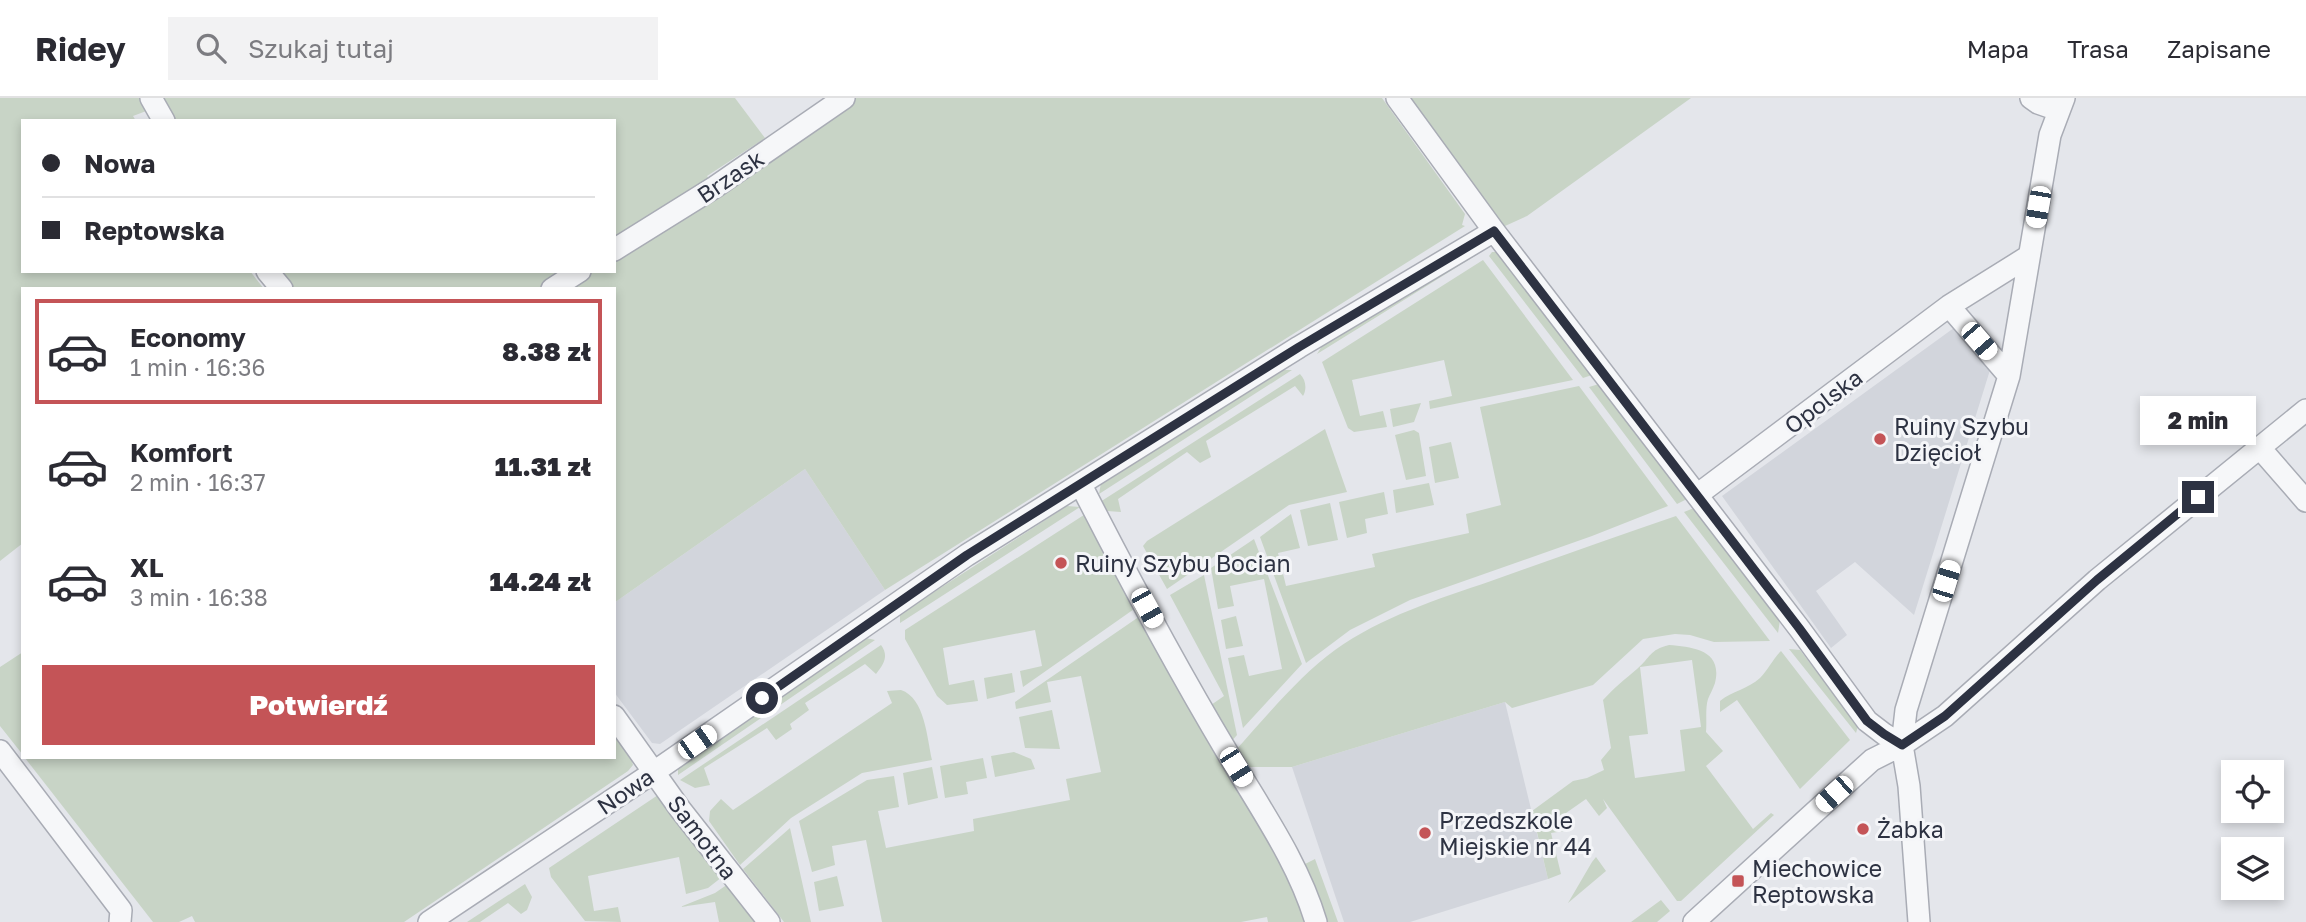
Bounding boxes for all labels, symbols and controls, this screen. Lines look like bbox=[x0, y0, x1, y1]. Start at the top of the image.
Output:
search box bbox=[168, 17, 658, 80]
text: Ridey bbox=[35, 29, 126, 68]
icon: search bbox=[192, 29, 230, 67]
text: Szukaj tutaj bbox=[248, 33, 394, 64]
text: Mapa bbox=[1967, 34, 2029, 63]
text: Trasa bbox=[2067, 34, 2129, 63]
text: Zapisane bbox=[2167, 34, 2271, 63]
street label: Brzask bbox=[691, 144, 769, 208]
text: Nowa bbox=[84, 148, 155, 179]
car bbox=[2025, 184, 2052, 230]
text: Reptowska bbox=[84, 215, 225, 246]
car bbox=[1958, 318, 2001, 364]
icon: car bbox=[46, 320, 109, 383]
text: Economy bbox=[130, 322, 246, 353]
text: 8.38 zł bbox=[502, 336, 591, 367]
text: 1 min · 16:36 bbox=[130, 353, 265, 381]
street label: Opolska bbox=[1779, 363, 1867, 439]
callout: 2 min bbox=[2140, 396, 2256, 444]
text: 2 min bbox=[2168, 406, 2228, 434]
place label: Ruiny Szybu Dzięcioł bbox=[1894, 412, 2029, 466]
marker: Ruiny Szybu Dzięcioł bbox=[1872, 431, 1888, 447]
icon: car bbox=[46, 435, 109, 498]
text: Komfort bbox=[130, 437, 233, 468]
text: 11.31 zł bbox=[495, 451, 591, 482]
text: 2 min · 16:37 bbox=[130, 468, 266, 496]
route end bbox=[2182, 481, 2214, 513]
place label: Ruiny Szybu Bocian bbox=[1075, 549, 1291, 577]
icon: car bbox=[46, 550, 109, 613]
text: XL bbox=[130, 552, 164, 583]
marker: Ruiny Szybu Bocian bbox=[1053, 555, 1069, 571]
car bbox=[1930, 558, 1963, 604]
text: 14.24 zł bbox=[489, 566, 591, 597]
text: 3 min · 16:38 bbox=[130, 583, 268, 611]
car bbox=[1128, 585, 1167, 631]
button: Potwierdź bbox=[42, 665, 595, 745]
route start bbox=[746, 682, 778, 714]
car bbox=[674, 721, 721, 763]
car bbox=[1216, 744, 1257, 790]
map controls bbox=[2221, 760, 2284, 900]
button: locate bbox=[2221, 760, 2284, 823]
street label: Nowa bbox=[591, 762, 659, 820]
car bbox=[1812, 772, 1857, 816]
street label: Samotna bbox=[662, 789, 744, 885]
place label: Przedszkole Miejskie nr 44 bbox=[1439, 806, 1592, 860]
place label: Żabka bbox=[1877, 815, 1944, 843]
marker: Żabka bbox=[1855, 821, 1871, 837]
marker: Przedszkole Miejskie nr 44 bbox=[1417, 825, 1433, 841]
button: layers bbox=[2221, 837, 2284, 900]
place label: Miechowice Reptowska bbox=[1752, 854, 1882, 908]
marker: Miechowice Reptowska bbox=[1730, 873, 1746, 889]

